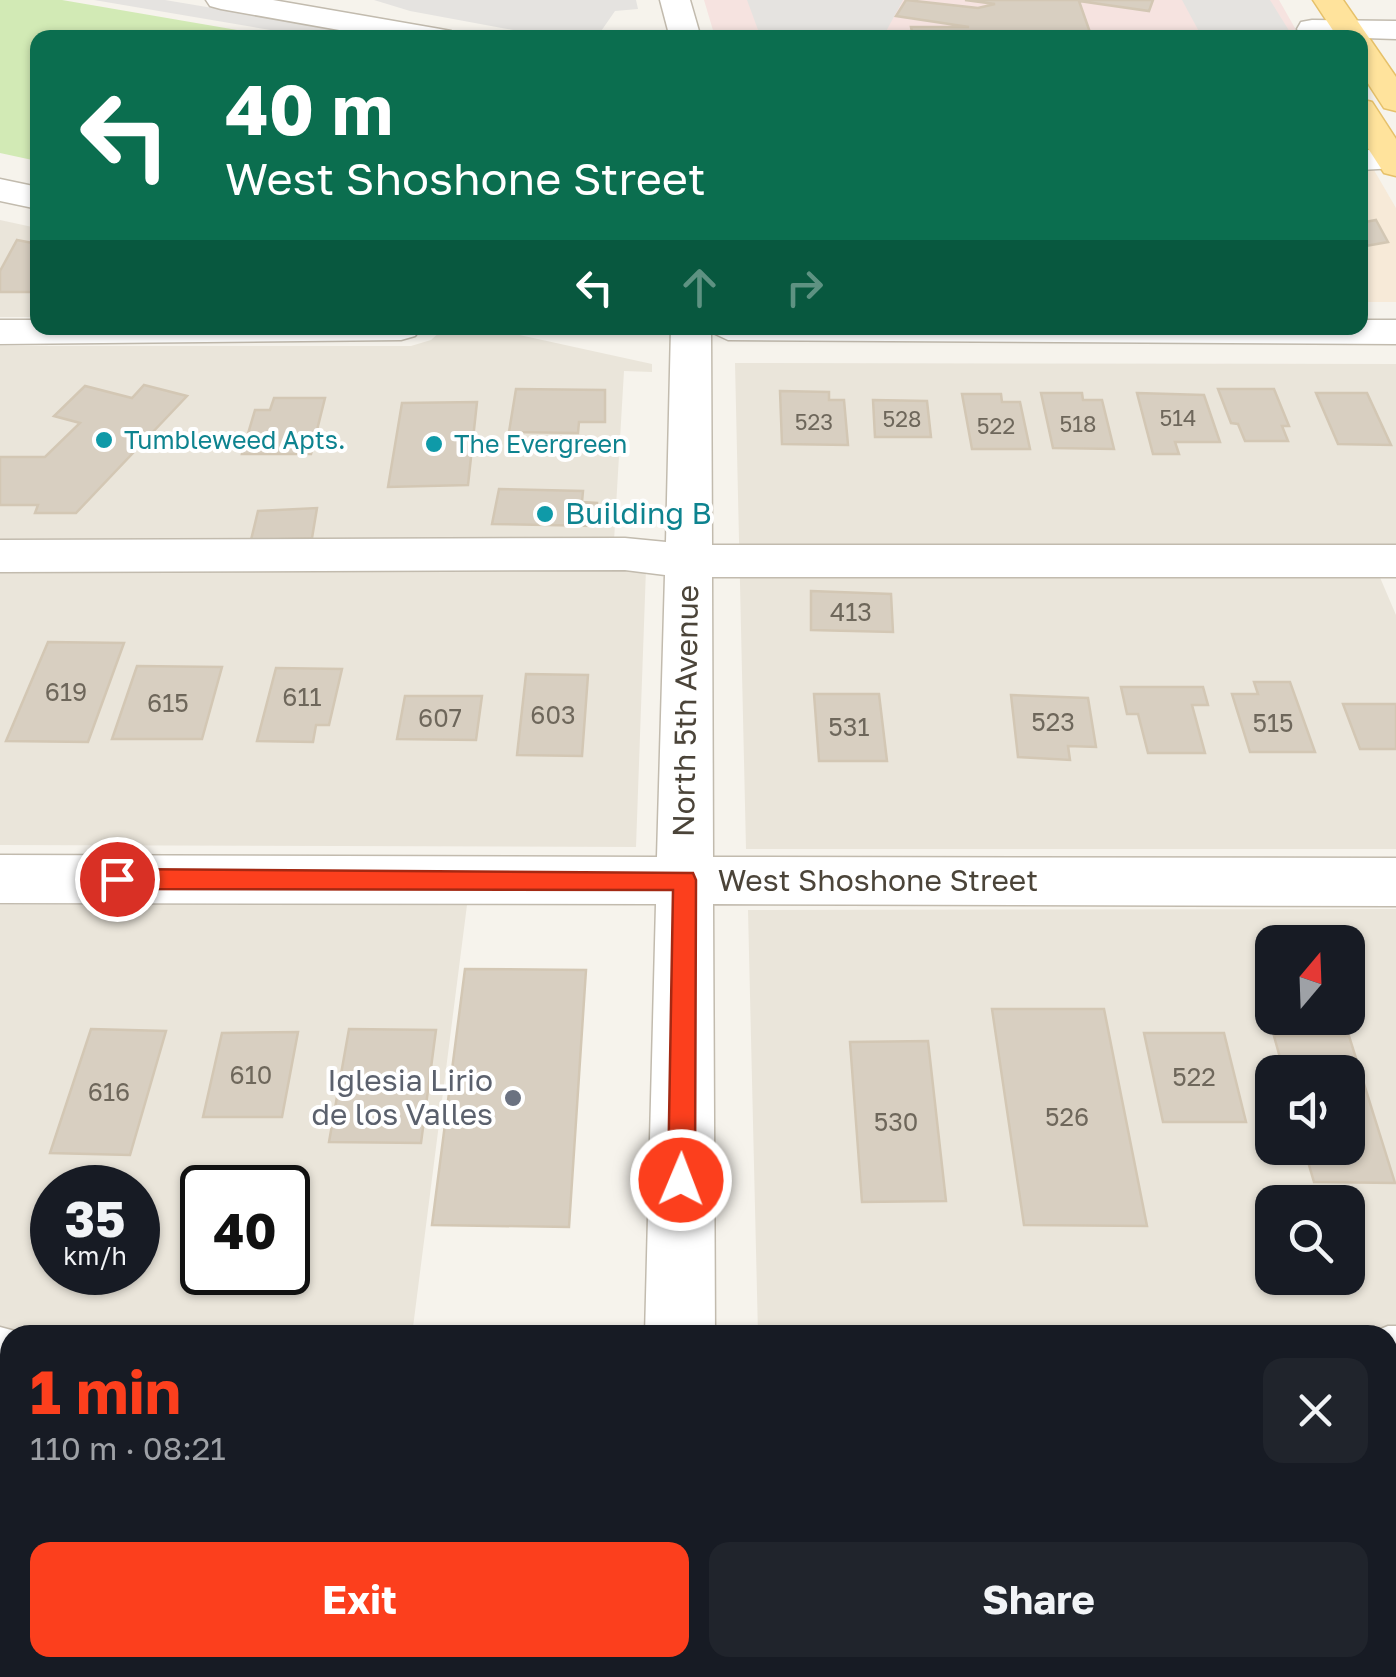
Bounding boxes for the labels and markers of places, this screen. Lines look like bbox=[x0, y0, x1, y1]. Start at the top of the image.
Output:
place label: Tumbleweed Apts. bbox=[124, 424, 345, 455]
place label: The Evergreen bbox=[454, 428, 627, 459]
marker: Tumbleweed Apts. bbox=[93, 429, 115, 451]
marker: The Evergreen bbox=[423, 433, 445, 455]
place label: Building B bbox=[565, 495, 712, 531]
marker: Building B bbox=[534, 503, 556, 525]
pin bbox=[75, 837, 160, 922]
place label: Iglesia Lirio de los Valles bbox=[312, 1062, 493, 1132]
marker: Iglesia Lirio de los Valles bbox=[502, 1087, 524, 1109]

